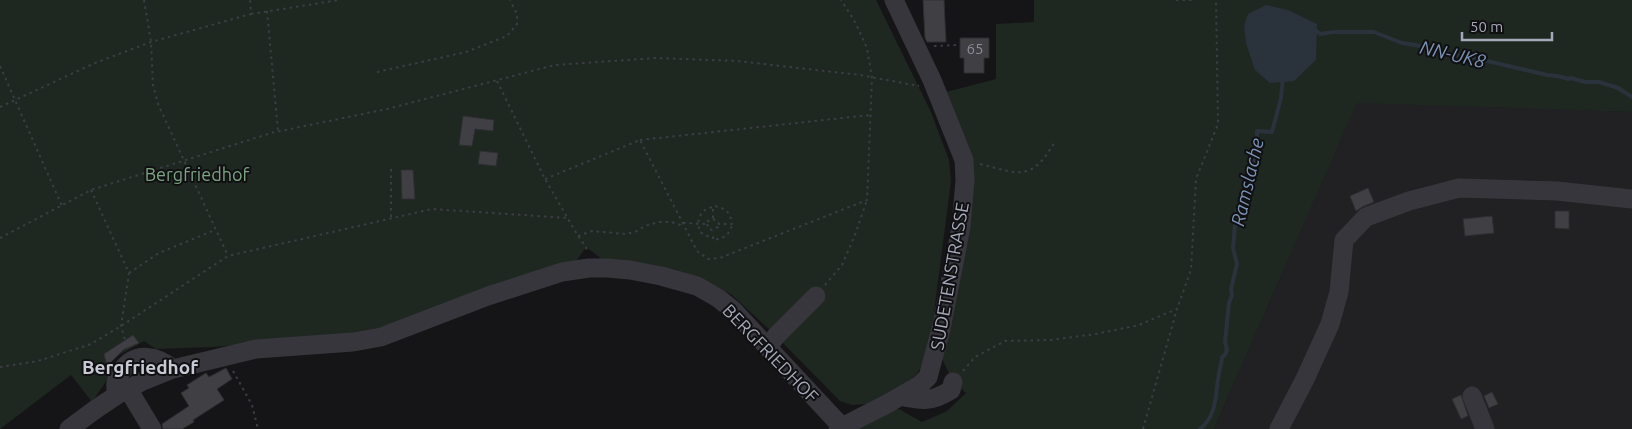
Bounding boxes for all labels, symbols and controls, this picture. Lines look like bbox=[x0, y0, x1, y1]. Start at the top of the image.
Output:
scale bar bbox=[1462, 10, 1552, 42]
text: 50 m bbox=[1470, 18, 1503, 35]
water label: NN-UK8 bbox=[1418, 36, 1488, 72]
house number: 65 bbox=[967, 40, 983, 57]
water label: Ramslache bbox=[1226, 135, 1268, 228]
park label: Bergfriedhof bbox=[145, 164, 249, 184]
street label: SUDETENSTRASSE bbox=[926, 201, 972, 351]
street label: BERGFRIEDHOF bbox=[719, 300, 823, 406]
district label: Bergfriedhof bbox=[82, 356, 198, 378]

